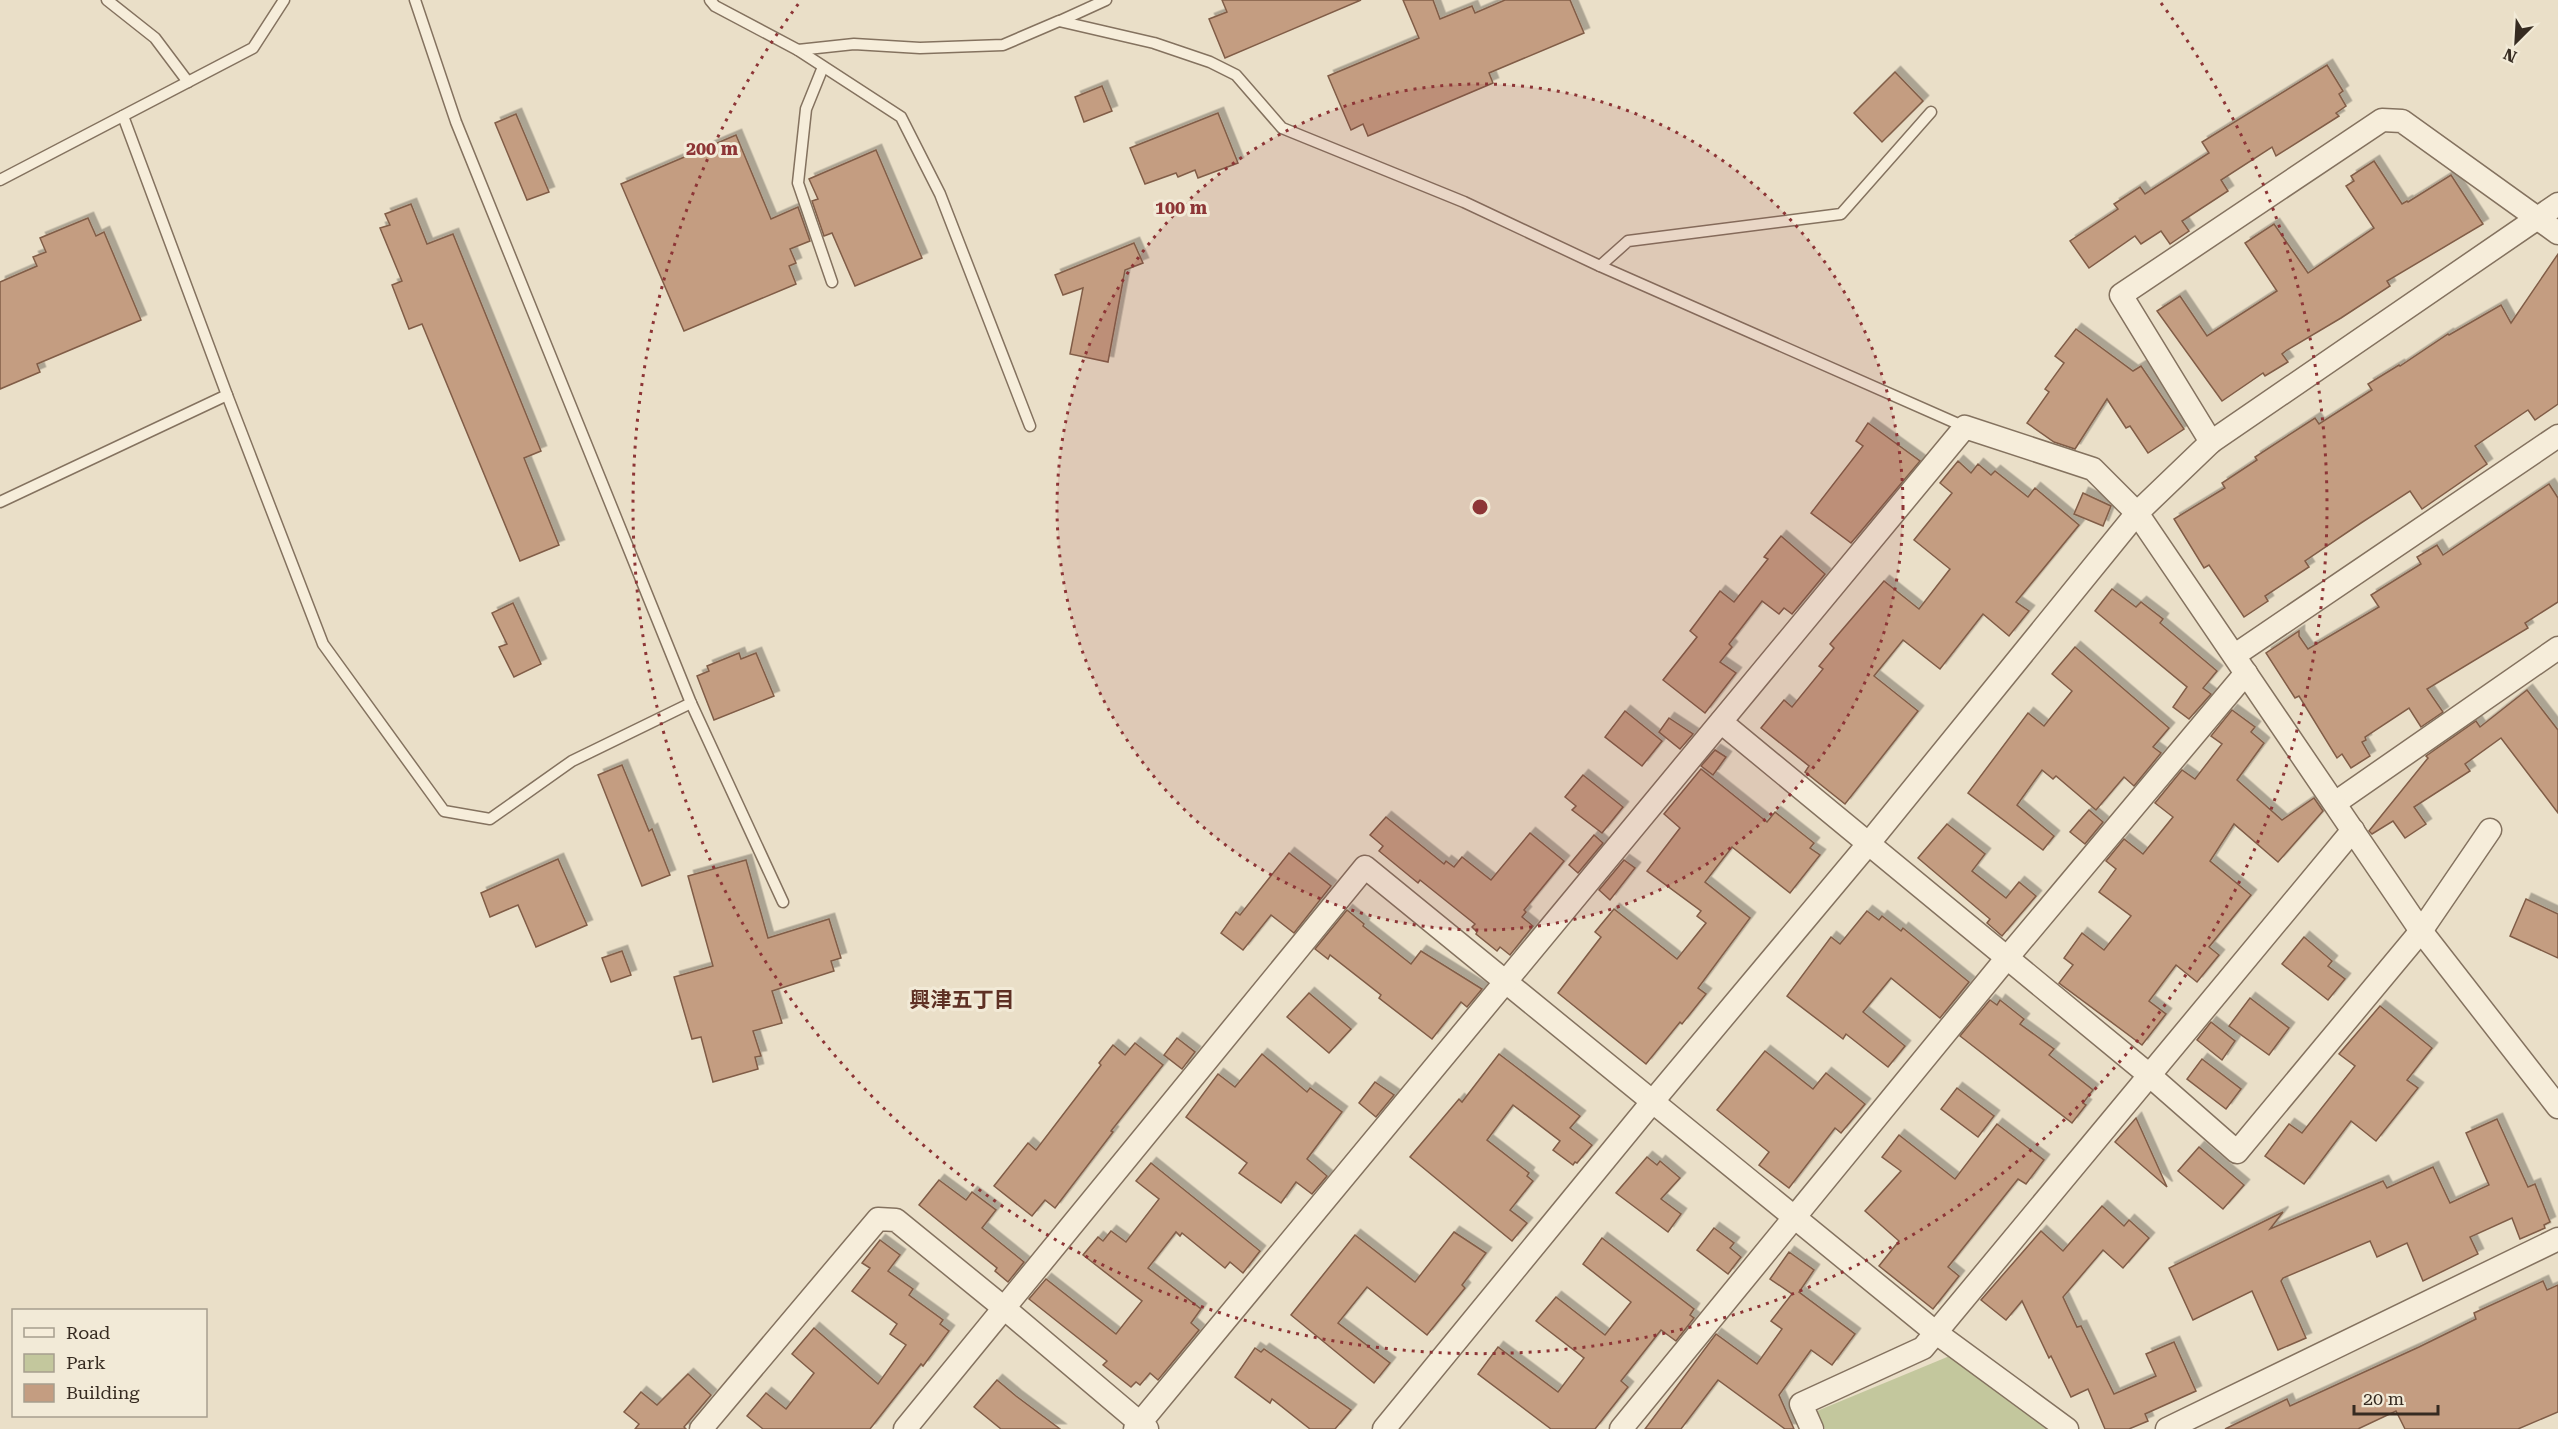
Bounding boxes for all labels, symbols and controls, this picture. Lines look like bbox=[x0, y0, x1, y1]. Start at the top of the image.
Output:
north arrow bbox=[2486, 12, 2546, 72]
text: N bbox=[2501, 44, 2520, 66]
text: 200 m bbox=[686, 138, 739, 159]
text: 100 m bbox=[1155, 197, 1208, 218]
centre of rings bbox=[1470, 497, 1490, 517]
district label: 興津五丁目 bbox=[910, 988, 1015, 1012]
legend bbox=[12, 1309, 207, 1417]
text: Road bbox=[66, 1322, 111, 1343]
text: Park bbox=[66, 1352, 106, 1373]
scale bar bbox=[2354, 1378, 2438, 1416]
text: Building bbox=[66, 1382, 140, 1403]
text: 20 m bbox=[2363, 1388, 2404, 1409]

